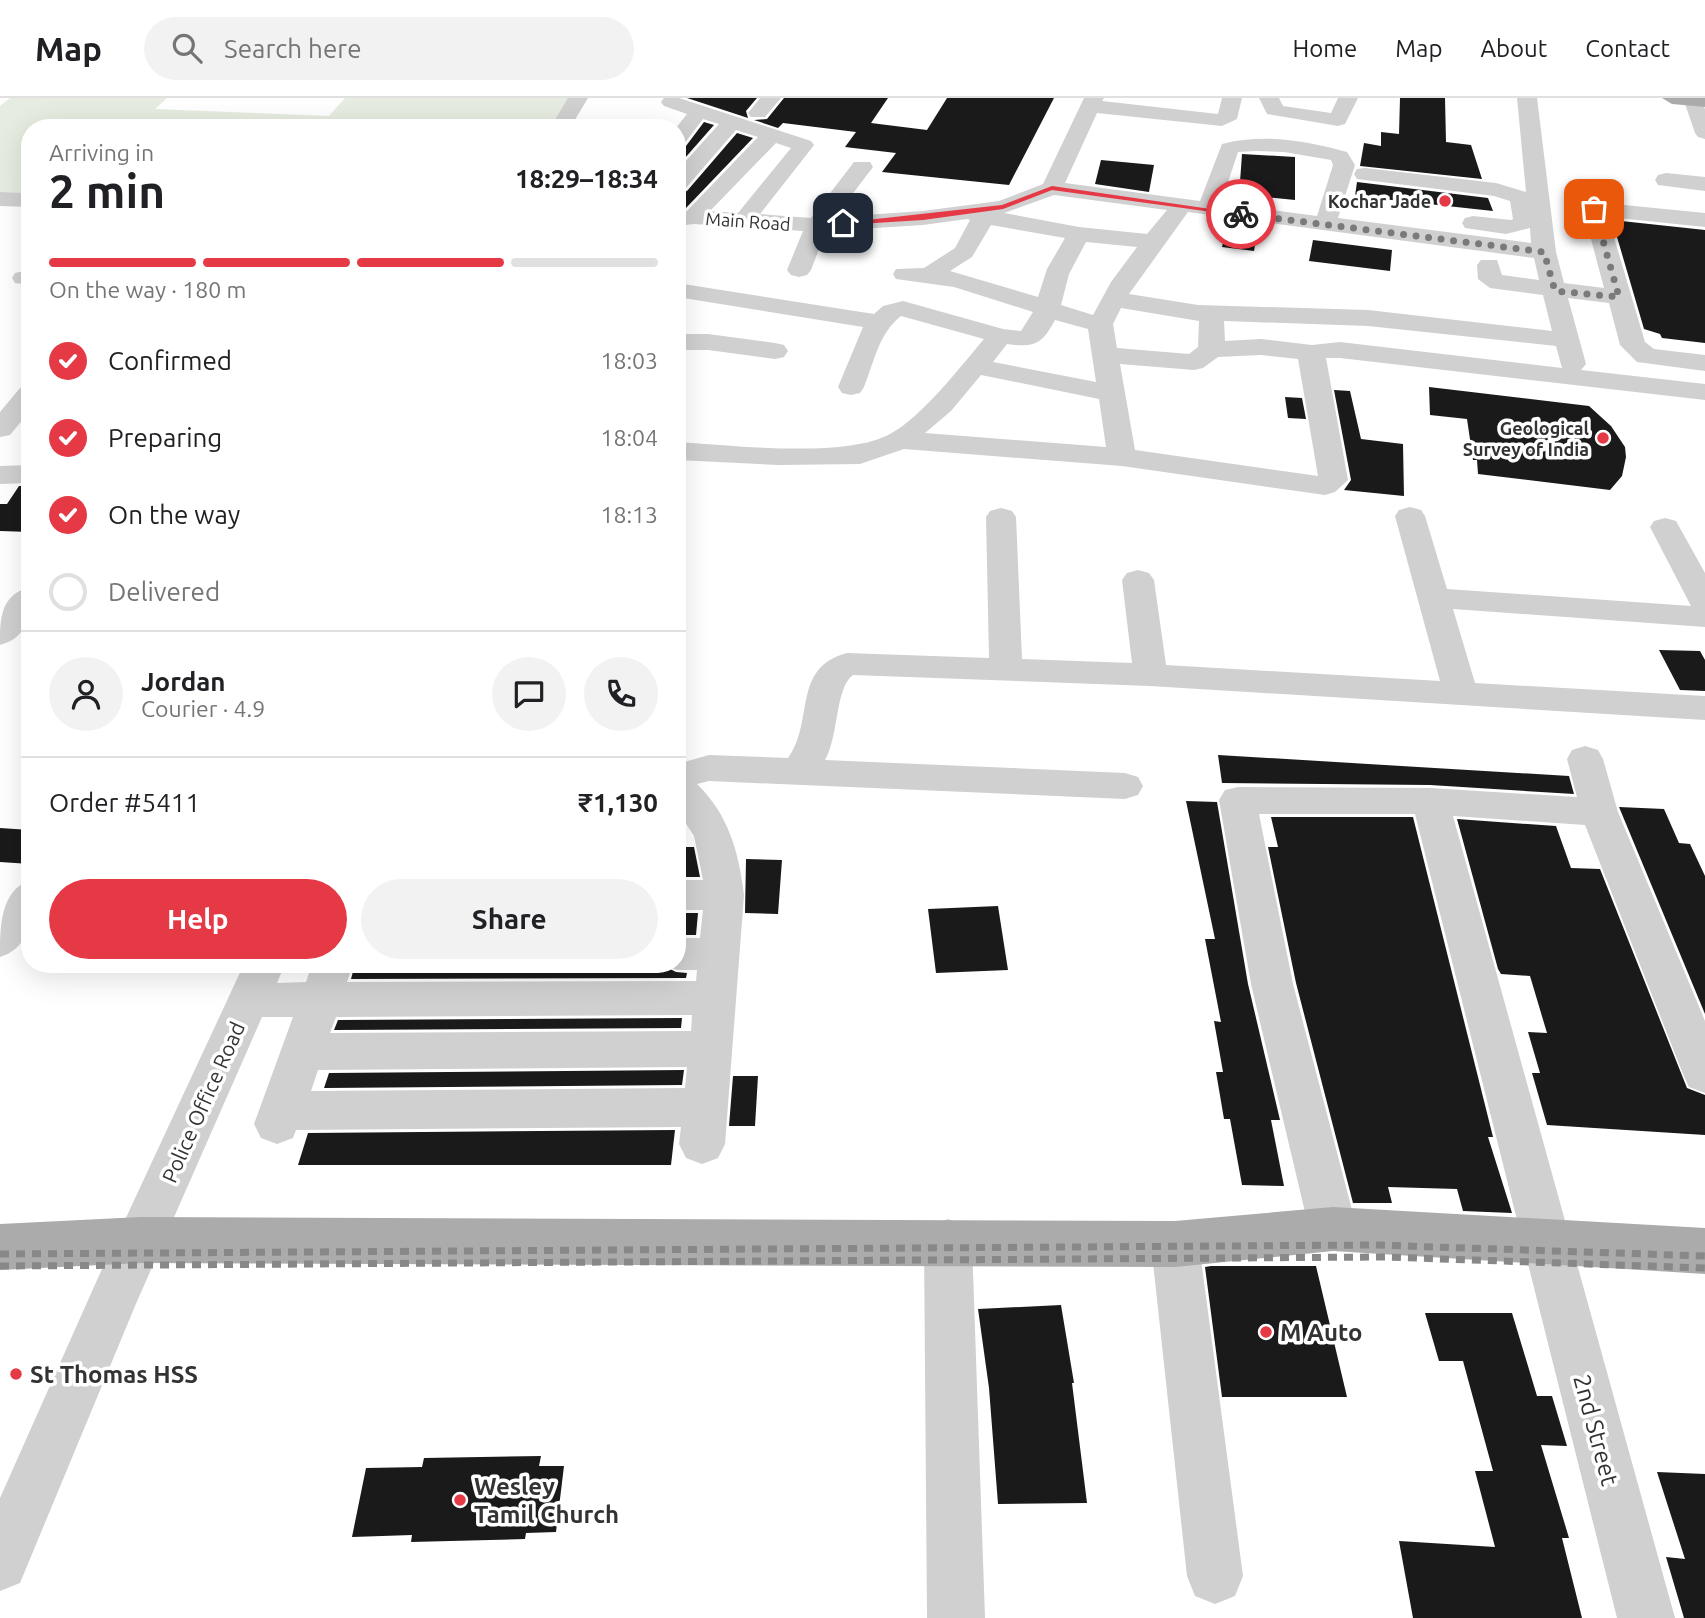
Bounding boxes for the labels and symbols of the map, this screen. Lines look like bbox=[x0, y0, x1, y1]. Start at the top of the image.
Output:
courier bbox=[1206, 179, 1276, 249]
pin bbox=[1564, 179, 1624, 239]
place label: Kochar Jade bbox=[1328, 191, 1431, 211]
pin bbox=[813, 193, 873, 253]
marker: Kochar Jade bbox=[1437, 193, 1453, 209]
street label: Main Road bbox=[705, 208, 791, 234]
place label: Geological Survey of India bbox=[1463, 418, 1590, 459]
marker: Geological Survey of India bbox=[1595, 430, 1611, 446]
street label: Police Office Road bbox=[157, 1018, 249, 1186]
place label: M Auto bbox=[1280, 1319, 1362, 1346]
marker: M Auto bbox=[1258, 1324, 1274, 1340]
place label: St Thomas HSS bbox=[30, 1361, 198, 1388]
marker: St Thomas HSS bbox=[8, 1366, 24, 1382]
street label: 2nd Street bbox=[1568, 1372, 1624, 1489]
place label: Wesley Tamil Church bbox=[474, 1473, 619, 1528]
marker: Wesley Tamil Church bbox=[452, 1492, 468, 1508]

